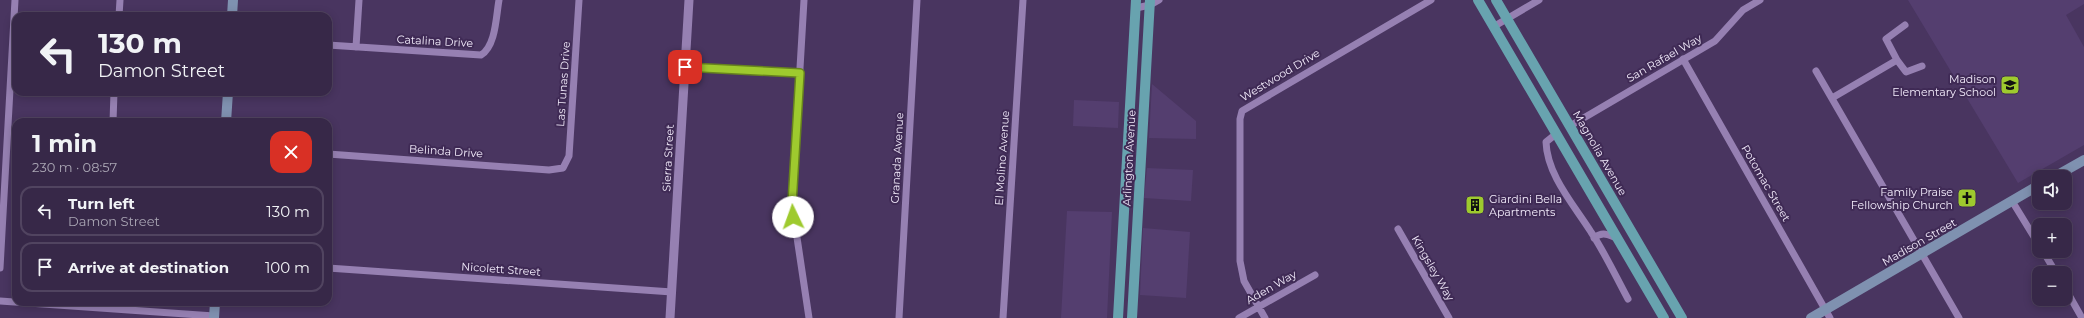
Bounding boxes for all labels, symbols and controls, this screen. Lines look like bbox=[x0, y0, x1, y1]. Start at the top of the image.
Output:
text: 130 m bbox=[98, 26, 182, 60]
icon: left bbox=[32, 28, 84, 80]
street label: San Rafael Way bbox=[1624, 31, 1704, 85]
street label: Catalina Drive bbox=[396, 32, 474, 50]
street label: Las Tunas Drive bbox=[553, 40, 573, 127]
street label: Westwood Drive bbox=[1238, 46, 1323, 104]
pin bbox=[668, 50, 702, 84]
icon: arrive bbox=[674, 56, 696, 78]
text: Damon Street bbox=[98, 60, 225, 82]
place label: Madison Elementary School bbox=[1892, 72, 1996, 99]
school or university icon: Madison Elementary School bbox=[1999, 74, 2021, 96]
street label: Magnolia Avenue bbox=[1570, 108, 1630, 198]
street label: Arlington Avenue bbox=[1119, 109, 1139, 206]
street label: El Molino Avenue bbox=[992, 110, 1012, 206]
street label: Granada Avenue bbox=[888, 112, 906, 204]
street label: Sierra Street bbox=[659, 124, 677, 192]
text: 1 min bbox=[32, 129, 97, 158]
button: close bbox=[270, 131, 312, 173]
street label: Belinda Drive bbox=[409, 141, 484, 161]
street label: Potomac Street bbox=[1738, 142, 1794, 224]
text: 230 m · 08:57 bbox=[32, 159, 117, 175]
map controls bbox=[2032, 170, 2072, 306]
button: sound bbox=[2032, 170, 2072, 210]
place label: Family Praise Fellowship Church bbox=[1851, 185, 1953, 212]
church icon: Family Praise Fellowship Church bbox=[1956, 187, 1978, 209]
place label: Giardini Bella Apartments bbox=[1489, 192, 1562, 219]
text: Turn left bbox=[68, 194, 135, 213]
building icon: Giardini Bella Apartments bbox=[1464, 194, 1486, 216]
position arrow bbox=[772, 196, 814, 238]
icon: left bbox=[34, 200, 56, 222]
text: 130 m bbox=[266, 202, 310, 221]
text: Damon Street bbox=[68, 213, 160, 229]
street label: Madison Street bbox=[1879, 215, 1959, 269]
button: + bbox=[2032, 218, 2072, 258]
street label: Kingsley Way bbox=[1409, 233, 1457, 303]
icon: arrive bbox=[34, 256, 56, 278]
text: Arrive at destination bbox=[68, 258, 229, 277]
text: 100 m bbox=[265, 258, 310, 277]
street label: Nicolett Street bbox=[461, 259, 542, 279]
button: − bbox=[2032, 266, 2072, 306]
street label: Aden Way bbox=[1243, 267, 1299, 307]

